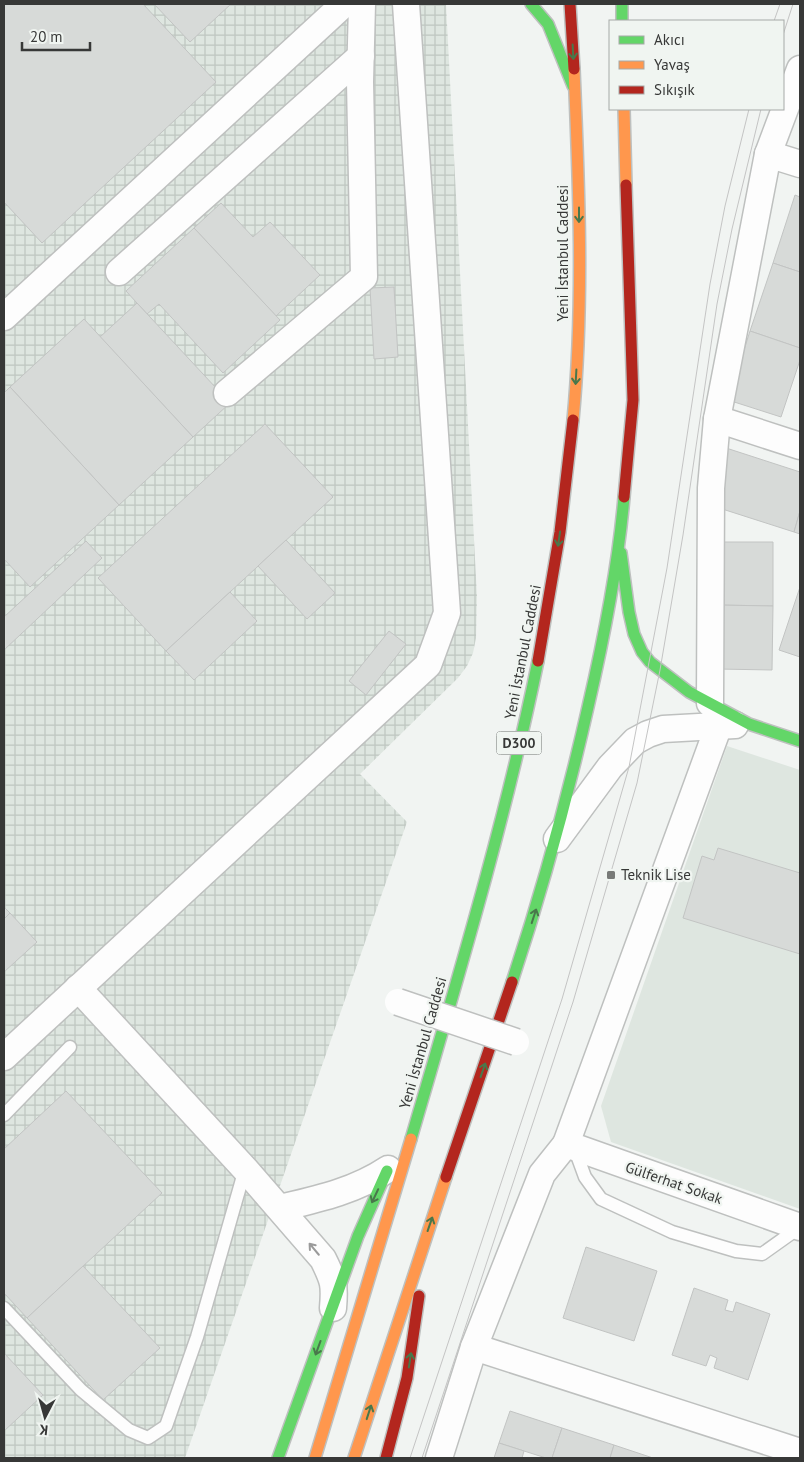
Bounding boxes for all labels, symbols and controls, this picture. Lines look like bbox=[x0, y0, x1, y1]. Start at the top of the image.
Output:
scale bar bbox=[22, 20, 90, 52]
legend bbox=[609, 20, 784, 110]
text: 20 m bbox=[30, 27, 63, 46]
text: Akıcı bbox=[654, 30, 685, 49]
one-way arrow bbox=[568, 44, 577, 60]
text: Yavaş bbox=[654, 55, 690, 74]
text: Sıkışık bbox=[654, 80, 696, 99]
street label: Yeni İstanbul Caddesi bbox=[553, 185, 572, 321]
one-way arrow bbox=[574, 206, 584, 223]
one-way arrow bbox=[571, 369, 580, 385]
one-way arrow bbox=[553, 530, 563, 546]
street label: Yeni İstanbul Caddesi bbox=[500, 583, 545, 721]
road number: D300 bbox=[496, 731, 542, 754]
place label: Teknik Lise bbox=[621, 865, 691, 884]
marker: Teknik Lise bbox=[605, 869, 617, 881]
one-way arrow bbox=[530, 909, 540, 925]
street label: Yeni İstanbul Caddesi bbox=[395, 975, 451, 1111]
one-way arrow bbox=[478, 1063, 488, 1079]
street label: Gülferhat Sokak bbox=[623, 1157, 726, 1208]
one-way arrow bbox=[370, 1188, 380, 1203]
one-way arrow bbox=[426, 1217, 435, 1232]
one-way arrow bbox=[308, 1242, 320, 1255]
one-way arrow bbox=[313, 1340, 322, 1355]
one-way arrow bbox=[406, 1352, 416, 1368]
north arrow bbox=[20, 1392, 70, 1442]
one-way arrow bbox=[365, 1405, 374, 1420]
text: K bbox=[38, 1420, 49, 1439]

